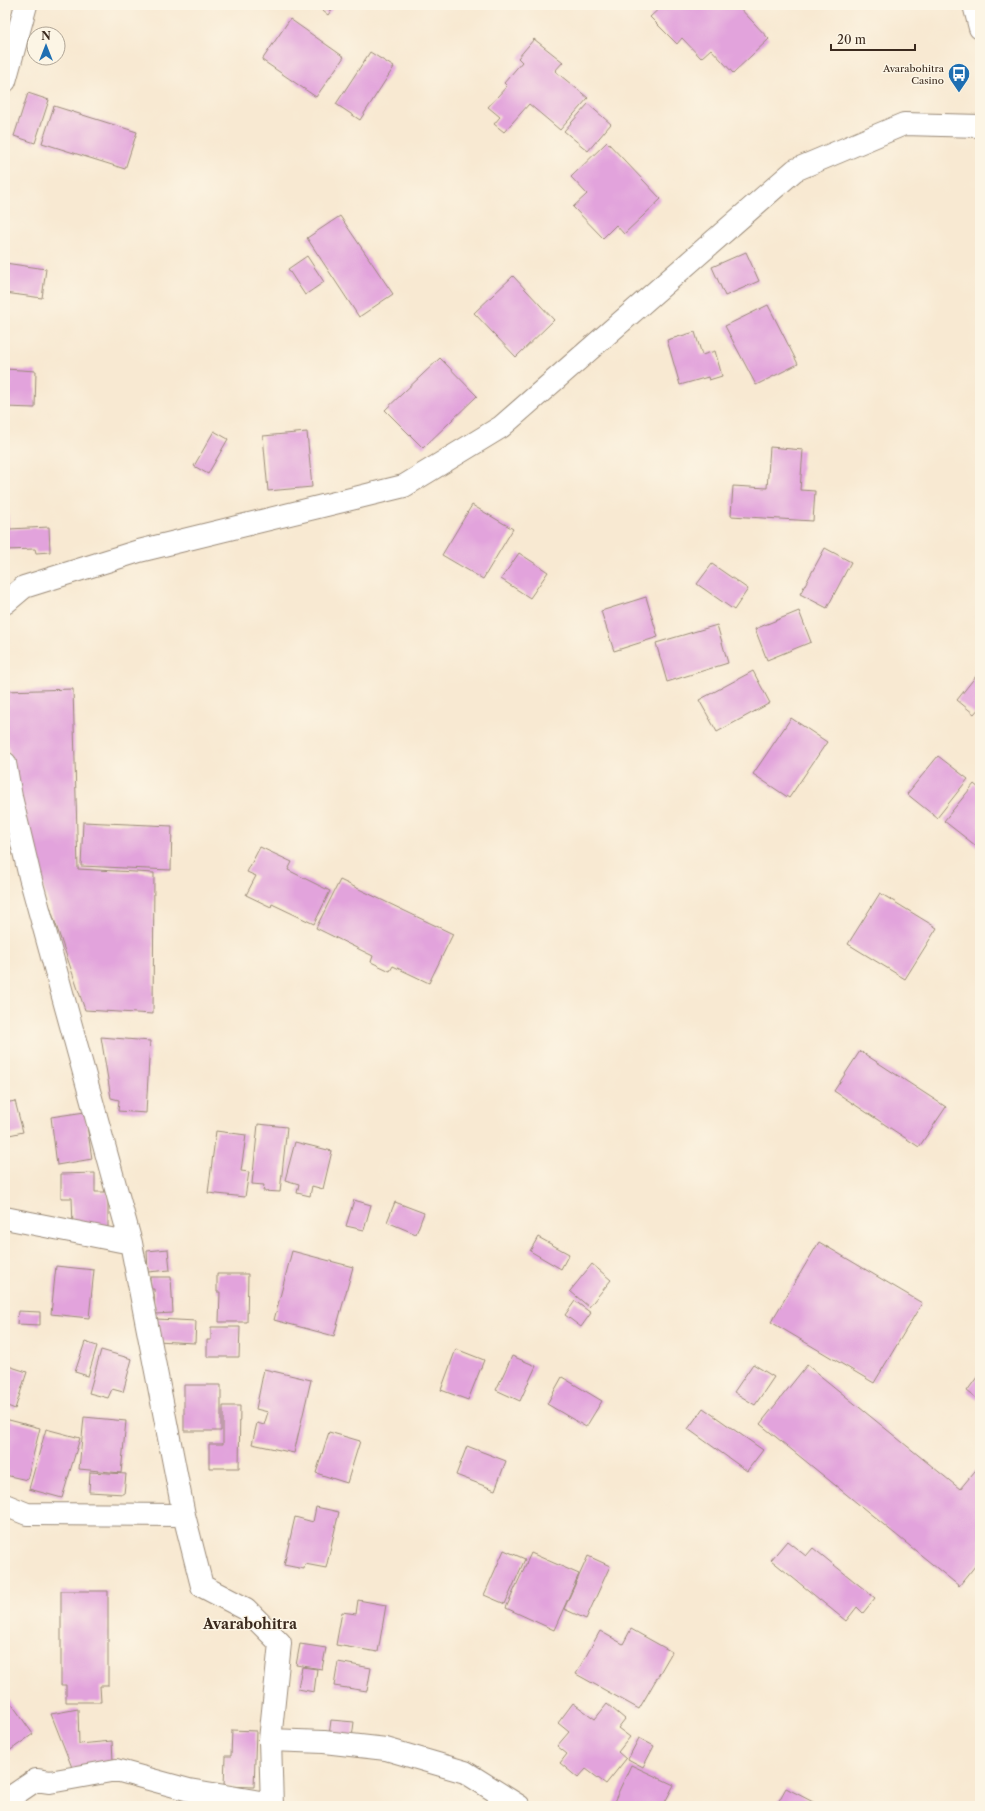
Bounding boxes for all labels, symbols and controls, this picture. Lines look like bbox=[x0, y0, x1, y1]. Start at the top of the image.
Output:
north arrow bbox=[26, 26, 66, 66]
scale bar bbox=[831, 26, 915, 52]
text: N bbox=[41, 29, 51, 43]
text: 20 m bbox=[837, 32, 866, 47]
bus stop icon: Avarabohitra Casino bbox=[946, 61, 972, 94]
place label: Avarabohitra Casino bbox=[882, 62, 945, 87]
district label: Avarabohitra bbox=[202, 1615, 298, 1633]

